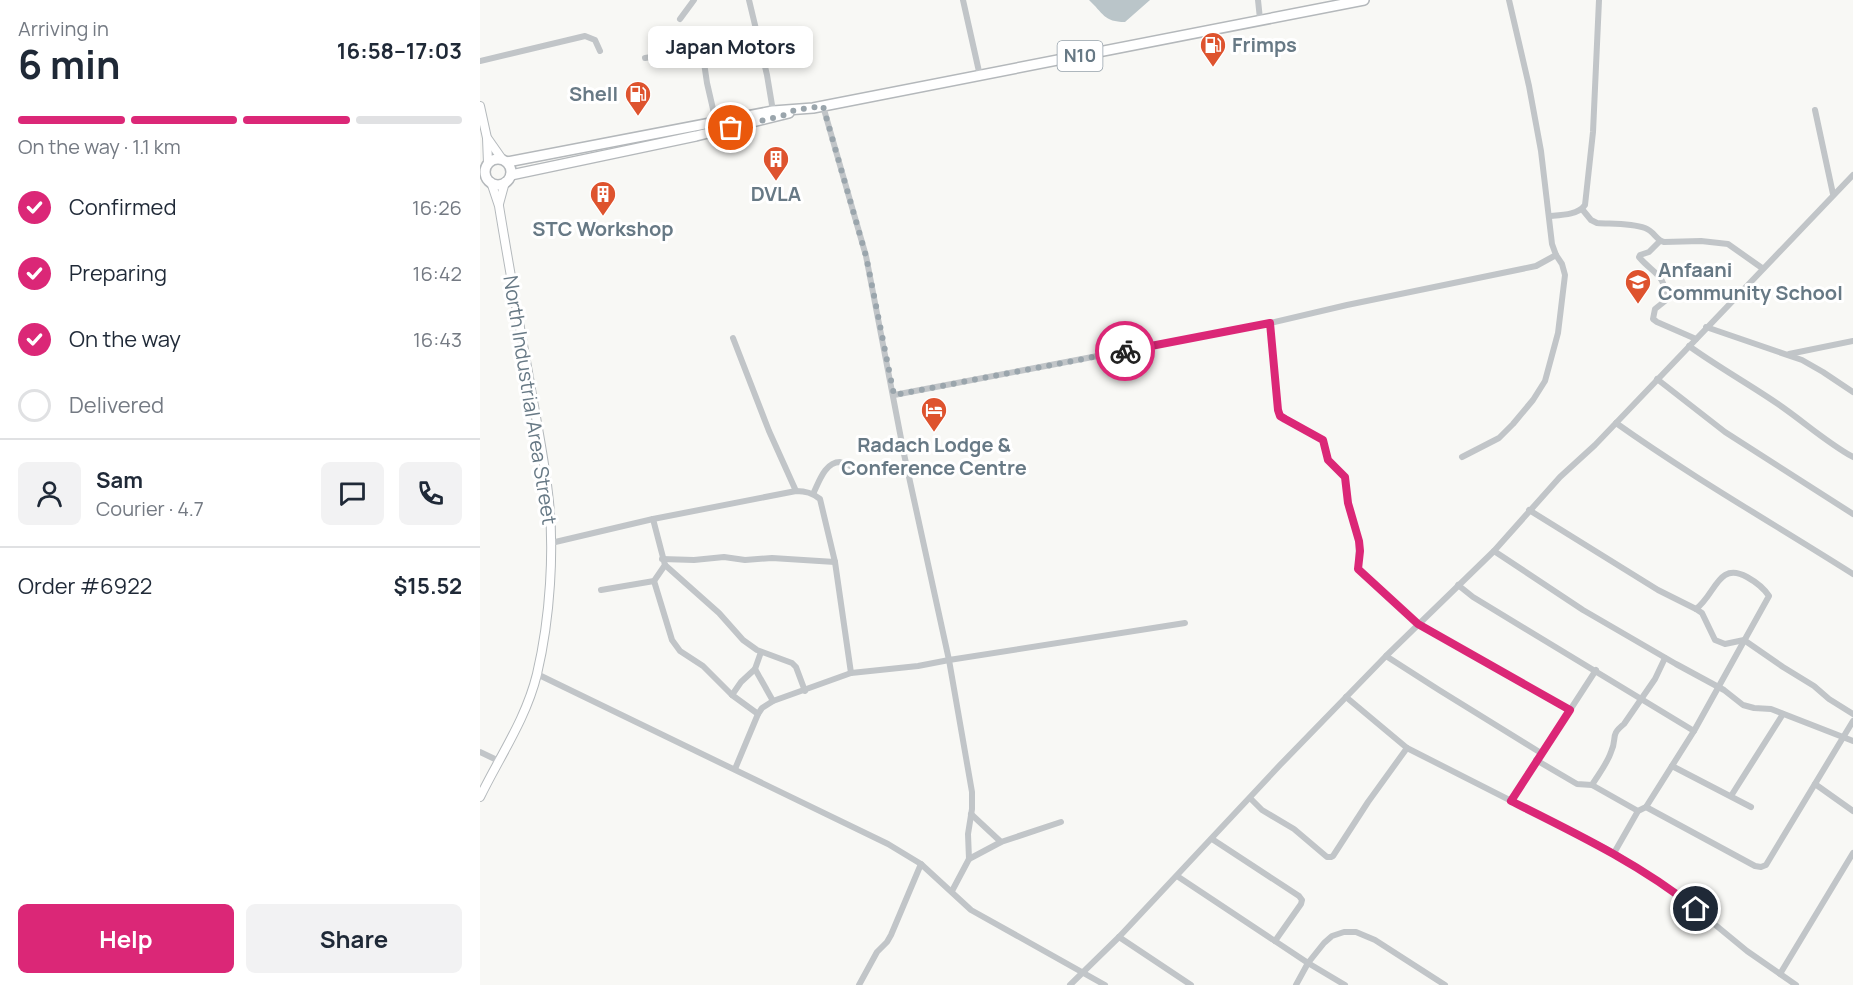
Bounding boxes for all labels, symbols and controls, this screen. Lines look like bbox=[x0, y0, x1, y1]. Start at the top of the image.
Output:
text: Arriving in bbox=[18, 15, 109, 42]
callout: Japan Motors bbox=[648, 26, 814, 68]
fuel station icon: Frimps bbox=[1198, 30, 1228, 68]
place label: Frimps bbox=[1232, 31, 1297, 58]
text: Japan Motors bbox=[665, 33, 796, 60]
text: 16:58–17:03 bbox=[337, 36, 462, 66]
text: 6 min bbox=[18, 37, 120, 91]
road number: N10 bbox=[1058, 41, 1102, 71]
fuel station icon: Shell bbox=[623, 79, 653, 117]
place label: Shell bbox=[569, 80, 618, 107]
pin bbox=[705, 102, 756, 153]
icon: bag bbox=[714, 111, 747, 144]
text: On the way · 1.1 km bbox=[18, 133, 181, 160]
building icon: DVLA bbox=[761, 144, 791, 182]
building icon: STC Workshop bbox=[588, 179, 618, 217]
place label: DVLA bbox=[751, 180, 802, 207]
icon: check bbox=[18, 191, 51, 224]
text: Confirmed bbox=[69, 192, 177, 222]
text: 16:26 bbox=[412, 194, 462, 221]
place label: STC Workshop bbox=[532, 215, 674, 242]
place label: Anfaani Community School bbox=[1658, 256, 1843, 306]
icon: check bbox=[18, 257, 51, 290]
text: Preparing bbox=[69, 258, 167, 288]
text: 16:42 bbox=[413, 260, 462, 287]
school or university icon: Anfaani Community School bbox=[1623, 267, 1653, 305]
street label: North Industrial Area Street bbox=[497, 273, 564, 526]
courier bbox=[1095, 321, 1155, 381]
icon: check bbox=[18, 323, 51, 356]
text: On the way bbox=[69, 324, 181, 354]
text: 16:43 bbox=[413, 326, 462, 353]
icon: bike bbox=[1109, 335, 1142, 368]
text: Delivered bbox=[69, 390, 164, 420]
hotel icon: Radach Lodge & Conference Centre bbox=[919, 395, 949, 433]
place label: Radach Lodge & Conference Centre bbox=[841, 431, 1027, 481]
button: person bbox=[18, 462, 81, 525]
button: chat bbox=[321, 462, 384, 525]
button: phone bbox=[399, 462, 462, 525]
text: Sam bbox=[96, 465, 143, 495]
text: Courier · 4.7 bbox=[96, 495, 204, 522]
text: Order #6922 bbox=[18, 571, 152, 601]
text: $15.52 bbox=[394, 571, 462, 601]
pin bbox=[1670, 883, 1721, 934]
icon: home bbox=[1679, 892, 1712, 925]
button: Help bbox=[18, 904, 234, 973]
button: Share bbox=[246, 904, 462, 973]

